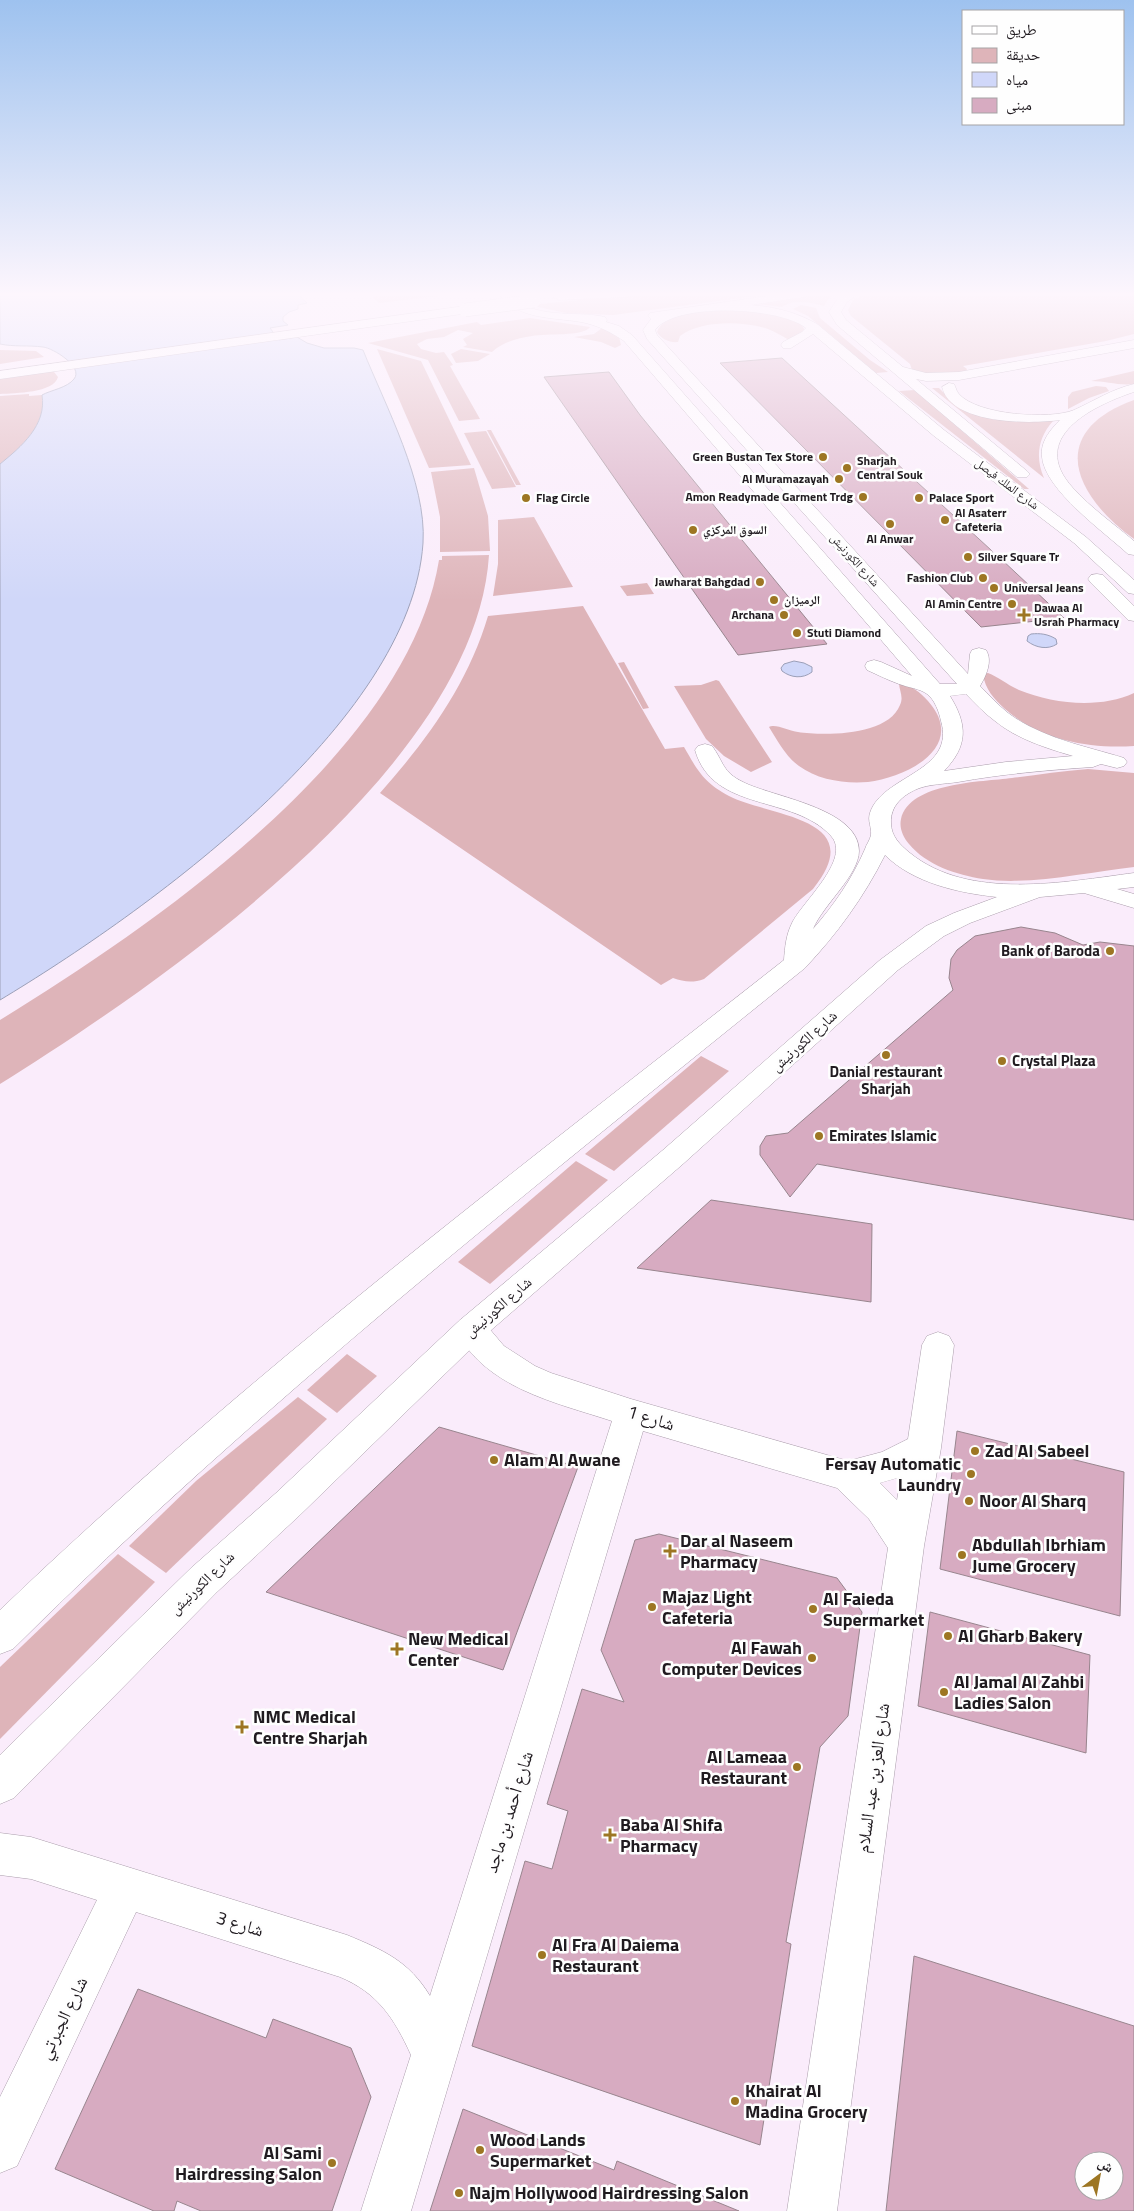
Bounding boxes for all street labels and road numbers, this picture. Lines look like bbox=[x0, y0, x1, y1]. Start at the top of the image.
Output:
street label: شارع الملك فيصل bbox=[971, 453, 1043, 514]
street label: شارع الكورنيش bbox=[826, 529, 885, 591]
street label: شارع الكورنيش bbox=[765, 1004, 842, 1077]
street label: شارع الكورنيش bbox=[459, 1271, 537, 1343]
street label: شارع 1 bbox=[624, 1398, 678, 1437]
street label: شارع الكورنيش bbox=[164, 1545, 240, 1620]
street label: شارع العز بن عبد السلام bbox=[849, 1701, 896, 1855]
street label: شارع أحمد بن ماجد bbox=[477, 1748, 540, 1876]
street label: شارع 3 bbox=[213, 1904, 267, 1943]
street label: شارع الجبرتي bbox=[31, 1972, 96, 2065]

